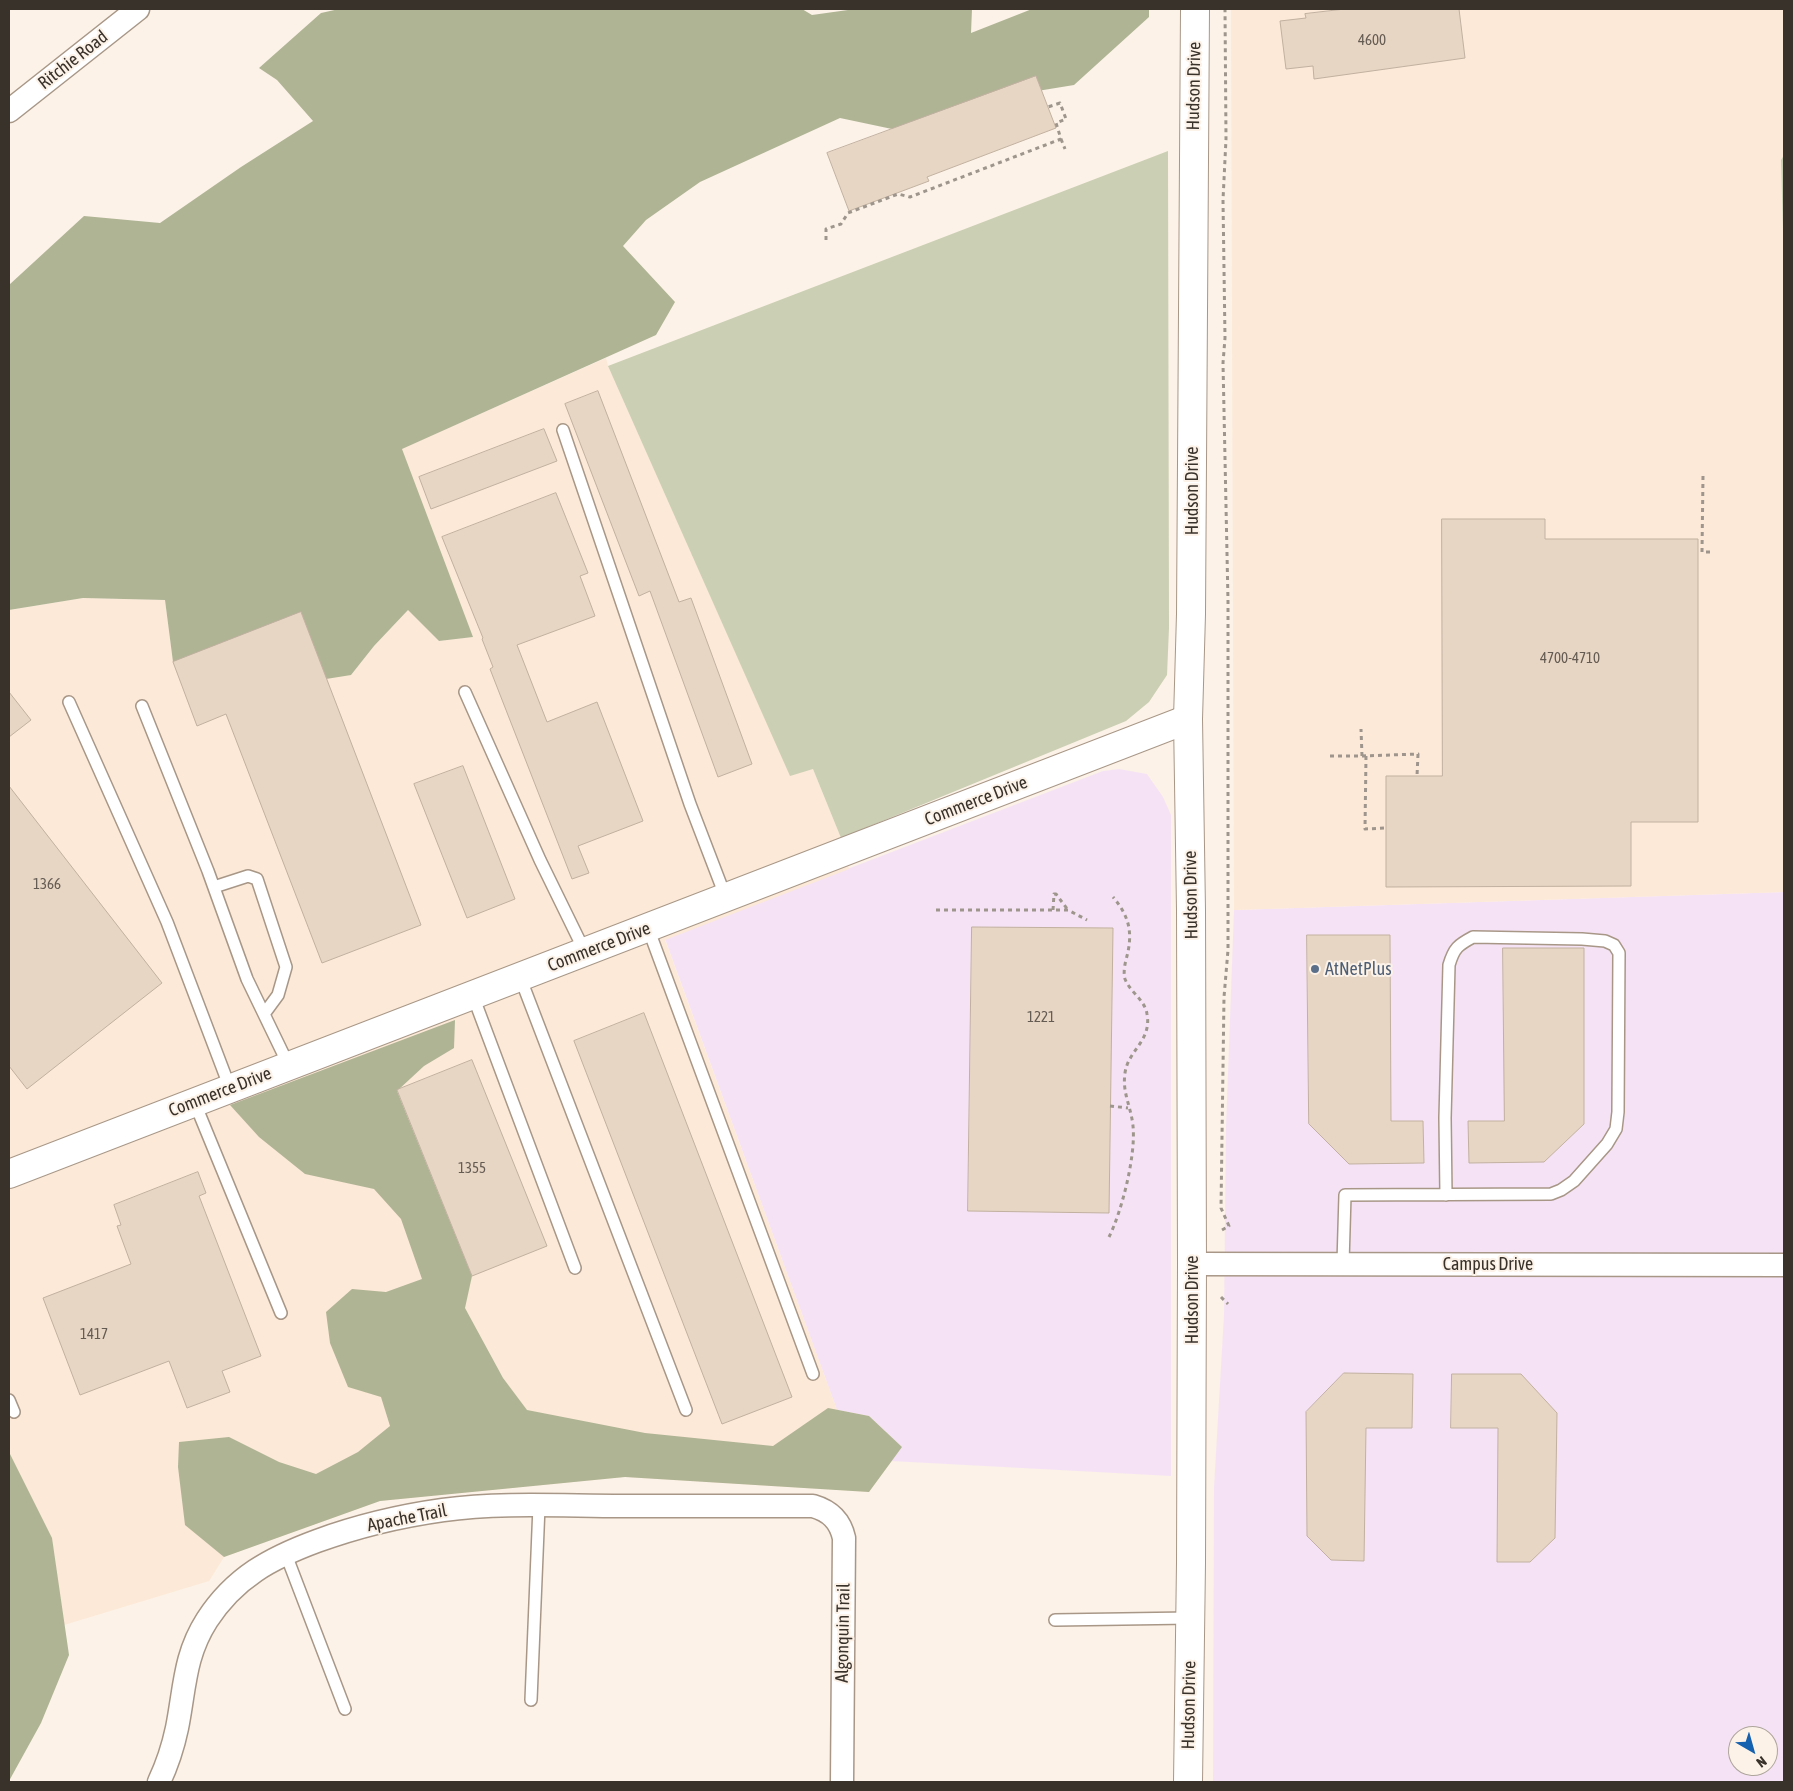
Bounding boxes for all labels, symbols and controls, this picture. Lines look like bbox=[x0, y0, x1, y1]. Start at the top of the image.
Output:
street label: Ritchie Road bbox=[34, 26, 112, 94]
house number: 4600 bbox=[1358, 31, 1386, 49]
street label: Hudson Drive bbox=[1182, 42, 1206, 130]
street label: Hudson Drive bbox=[1181, 447, 1203, 535]
house number: 4700-4710 bbox=[1540, 649, 1600, 667]
street label: Commerce Drive bbox=[922, 772, 1030, 830]
street label: Hudson Drive bbox=[1179, 851, 1203, 939]
house number: 1366 bbox=[33, 875, 61, 893]
street label: Commerce Drive bbox=[545, 918, 653, 976]
place label: AtNetPlus bbox=[1325, 958, 1392, 980]
marker: AtNetPlus bbox=[1309, 963, 1321, 975]
house number: 1221 bbox=[1027, 1008, 1055, 1026]
street label: Commerce Drive bbox=[166, 1063, 274, 1121]
house number: 1355 bbox=[458, 1159, 486, 1177]
street label: Campus Drive bbox=[1443, 1253, 1533, 1275]
street label: Hudson Drive bbox=[1181, 1256, 1203, 1344]
house number: 1417 bbox=[80, 1325, 108, 1343]
street label: Apache Trail bbox=[365, 1500, 449, 1536]
street label: Algonquin Trail bbox=[831, 1583, 855, 1683]
street label: Hudson Drive bbox=[1177, 1661, 1201, 1749]
north arrow bbox=[1728, 1726, 1778, 1776]
text: N bbox=[1753, 1753, 1770, 1771]

